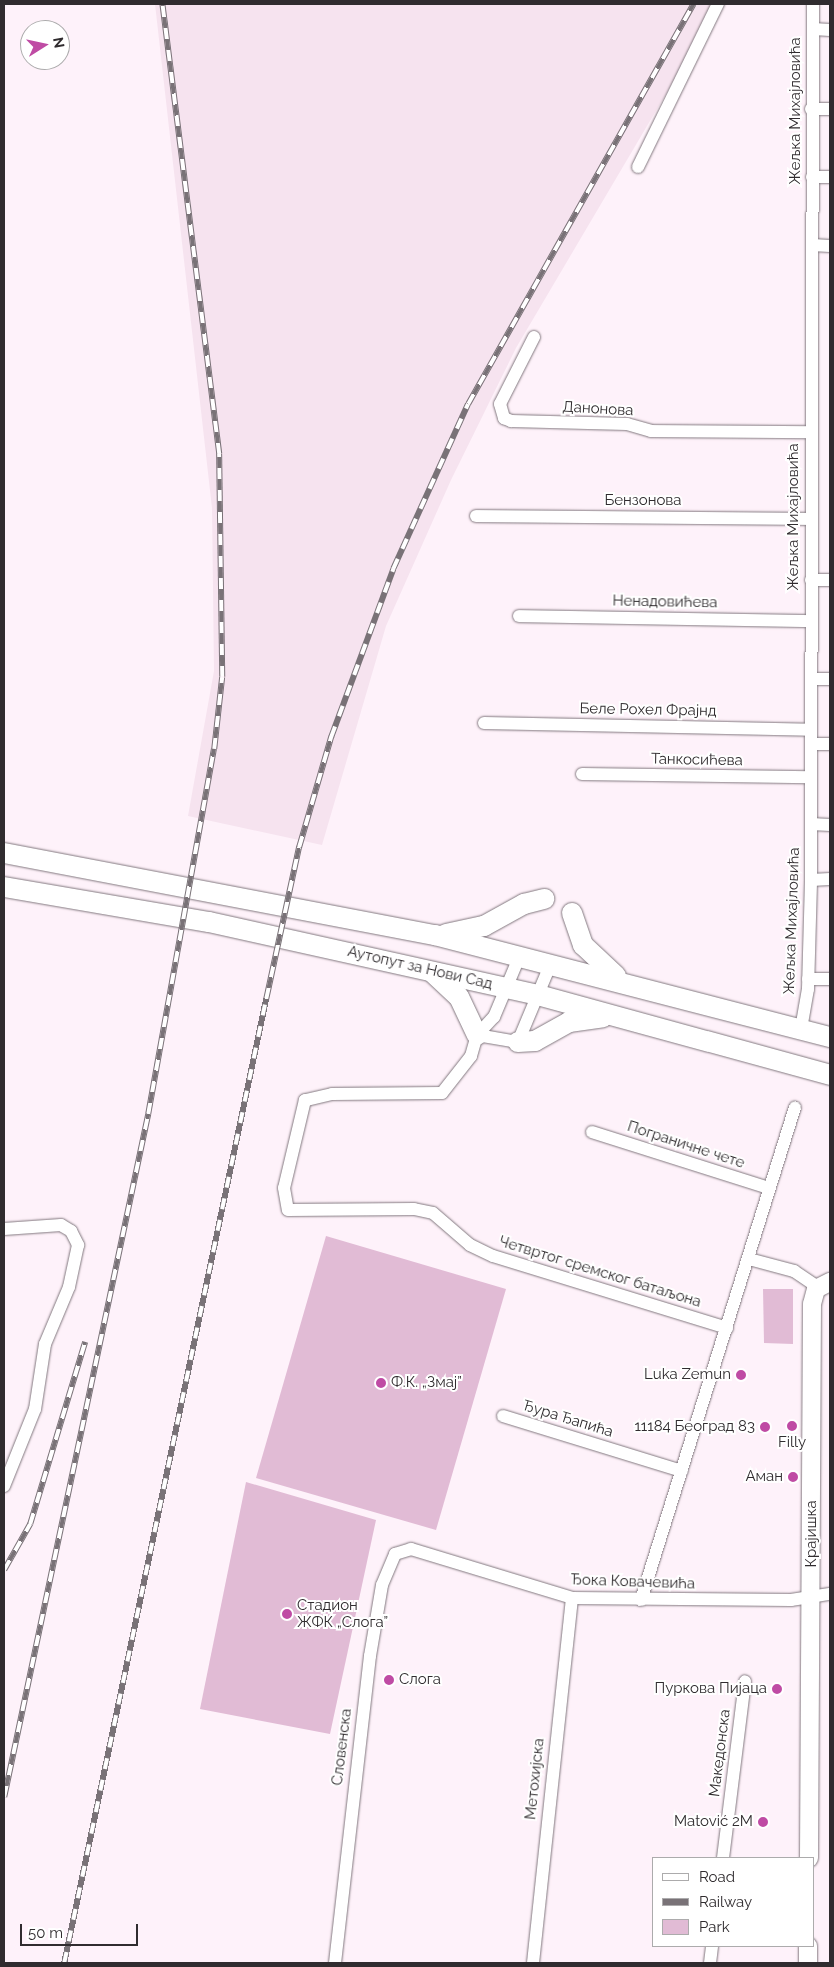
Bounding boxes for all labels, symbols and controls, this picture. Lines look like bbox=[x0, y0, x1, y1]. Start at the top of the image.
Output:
north arrow bbox=[20, 20, 70, 70]
text: N bbox=[50, 36, 68, 49]
street label: Жељка Михајловића bbox=[787, 37, 805, 185]
street label: Данонова bbox=[562, 398, 634, 420]
street label: Жељка Михајловића bbox=[785, 443, 803, 591]
street label: Бензонова bbox=[604, 492, 682, 510]
street label: Ненадовићева bbox=[612, 592, 718, 612]
street label: Беле Рохел Фрајнд bbox=[579, 700, 717, 720]
street label: Танкосићева bbox=[651, 750, 743, 770]
street label: Жељка Михајловића bbox=[780, 847, 804, 995]
street label: Аутопут за Нови Сад bbox=[346, 943, 494, 993]
street label: Пограничне чете bbox=[625, 1118, 747, 1172]
street label: Четвртог сремског батаљона bbox=[497, 1233, 703, 1311]
place label: Luka Zemun bbox=[644, 1366, 731, 1384]
marker: Luka Zemun bbox=[735, 1369, 747, 1381]
place label: Ф.К. „Змај” bbox=[391, 1374, 462, 1392]
marker: Ф.К. „Змај” bbox=[375, 1377, 387, 1389]
street label: Ђура Ђапића bbox=[520, 1397, 616, 1441]
place label: 11184 Београд 83 bbox=[634, 1418, 755, 1436]
marker: Filly bbox=[786, 1420, 798, 1432]
marker: 11184 Београд 83 bbox=[759, 1421, 771, 1433]
place label: Filly bbox=[778, 1434, 806, 1452]
place label: Аман bbox=[745, 1468, 783, 1486]
marker: Аман bbox=[787, 1471, 799, 1483]
street label: Крајишка bbox=[803, 1500, 821, 1568]
street label: Ђока Ковачевића bbox=[571, 1571, 695, 1593]
place label: Стадион ЖФК „Слога” bbox=[297, 1596, 388, 1631]
marker: Стадион ЖФК „Слога” bbox=[281, 1608, 293, 1620]
place label: Слога bbox=[399, 1671, 441, 1689]
marker: Слога bbox=[383, 1674, 395, 1686]
place label: Пуркова Пијаца bbox=[655, 1680, 767, 1698]
marker: Пуркова Пијаца bbox=[771, 1683, 783, 1695]
street label: Словенска bbox=[328, 1707, 356, 1787]
street label: Македонска bbox=[706, 1708, 734, 1798]
street label: Метохијска bbox=[522, 1737, 548, 1821]
place label: Matović 2M bbox=[674, 1813, 753, 1831]
marker: Matović 2M bbox=[757, 1816, 769, 1828]
legend bbox=[652, 1857, 814, 1947]
text: Road bbox=[699, 1868, 735, 1886]
text: Railway bbox=[699, 1893, 752, 1911]
scale bar bbox=[22, 1914, 140, 1946]
text: Park bbox=[699, 1918, 730, 1936]
text: 50 m bbox=[28, 1924, 63, 1942]

